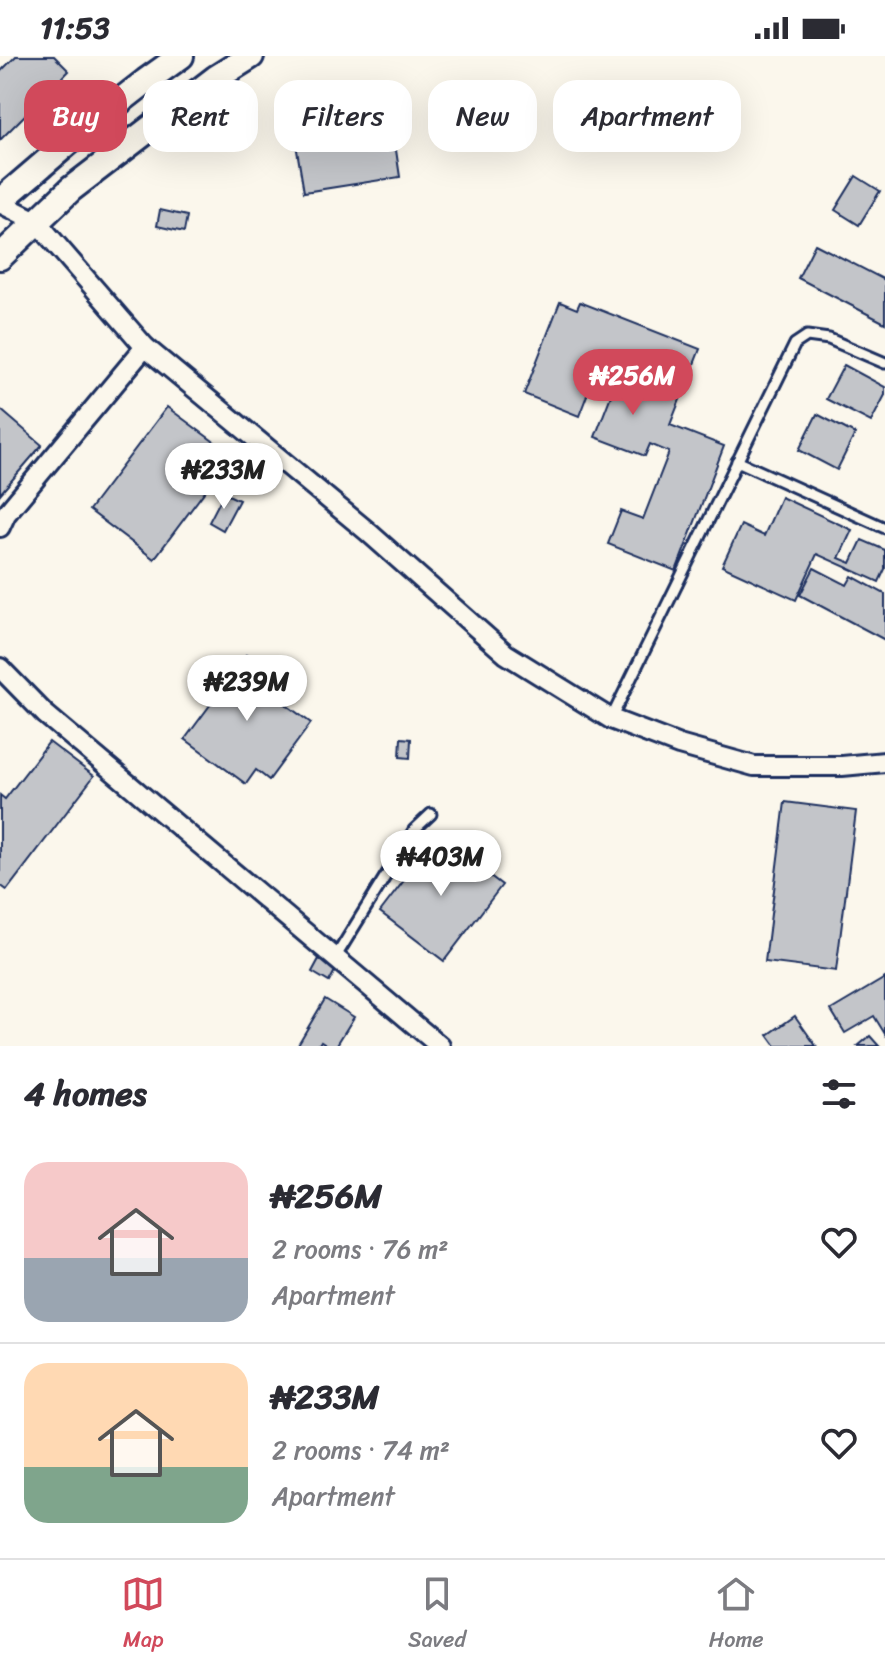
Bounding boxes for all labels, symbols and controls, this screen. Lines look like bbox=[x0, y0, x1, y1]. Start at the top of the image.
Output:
text: 11:53 bbox=[40, 1, 110, 55]
chip: Buy bbox=[24, 80, 127, 152]
chip: Rent bbox=[143, 80, 258, 152]
chip: Filters bbox=[274, 80, 412, 152]
chip: New bbox=[428, 80, 537, 152]
chip: Apartment bbox=[553, 80, 741, 152]
pin: ₦256M bbox=[577, 349, 689, 417]
text: ₦256M bbox=[591, 352, 675, 398]
pin: ₦233M bbox=[168, 443, 280, 511]
text: ₦233M bbox=[183, 446, 265, 492]
pin: ₦239M bbox=[191, 655, 303, 723]
text: ₦239M bbox=[205, 658, 289, 704]
pin: ₦403M bbox=[385, 830, 497, 898]
text: ₦403M bbox=[398, 833, 484, 879]
text: 4 homes bbox=[24, 1064, 147, 1124]
icon: filters bbox=[817, 1072, 861, 1116]
text: ₦256M bbox=[272, 1166, 382, 1226]
icon: home bbox=[88, 1194, 184, 1290]
icon: heart bbox=[817, 1220, 861, 1264]
text: 2 rooms · 76 m² bbox=[272, 1226, 449, 1272]
text: Apartment bbox=[272, 1272, 395, 1318]
text: ₦233M bbox=[272, 1367, 379, 1427]
icon: home bbox=[88, 1395, 184, 1491]
icon: heart bbox=[817, 1421, 861, 1465]
text: 2 rooms · 74 m² bbox=[272, 1427, 450, 1473]
text: Apartment bbox=[272, 1473, 395, 1519]
tab: Map bbox=[121, 1572, 165, 1659]
tab: Saved bbox=[408, 1572, 466, 1659]
tab: Home bbox=[709, 1572, 764, 1659]

